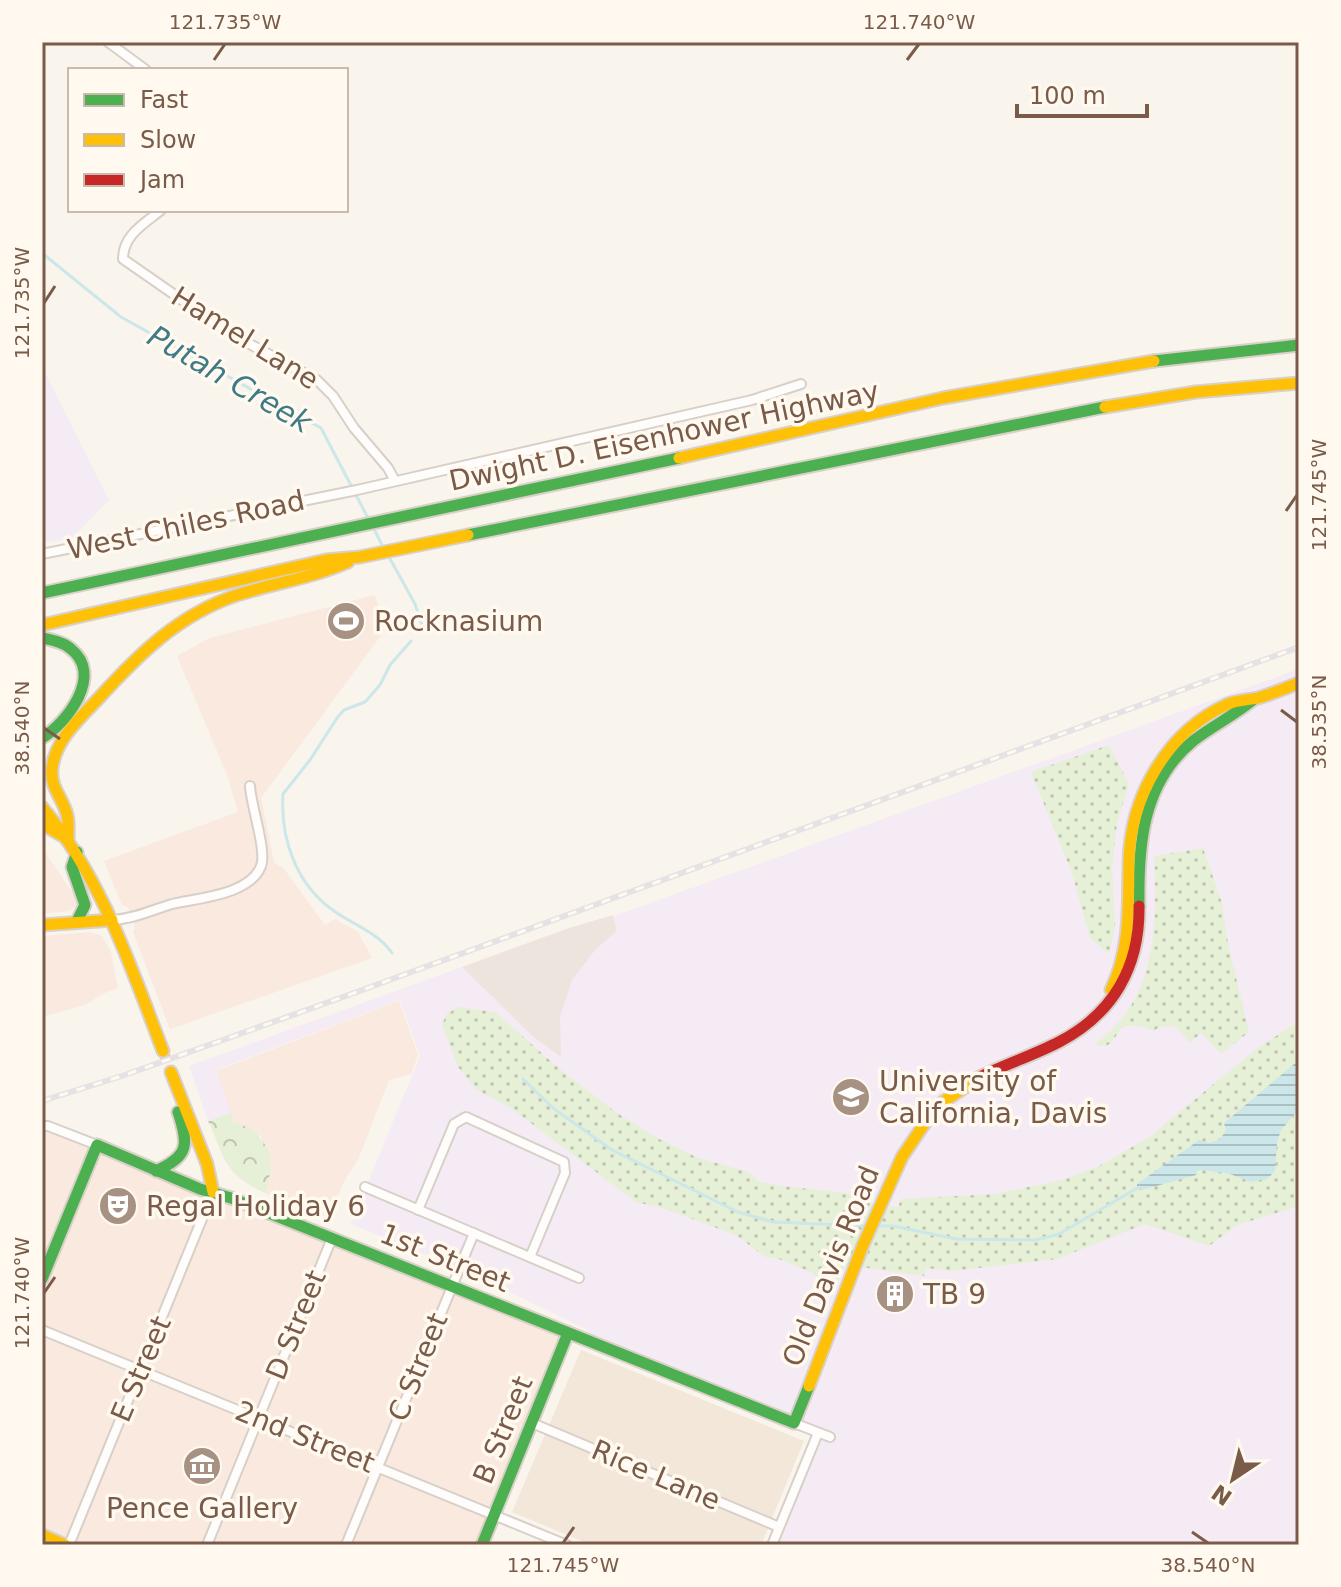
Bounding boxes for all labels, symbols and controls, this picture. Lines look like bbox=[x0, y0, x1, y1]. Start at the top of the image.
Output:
text: 121.735°W bbox=[169, 10, 281, 34]
text: 121.740°W bbox=[863, 10, 975, 34]
legend bbox=[68, 68, 348, 212]
scale bar bbox=[1017, 68, 1147, 118]
text: 100 m bbox=[1029, 82, 1106, 110]
text: Fast bbox=[140, 86, 188, 114]
text: Slow bbox=[140, 126, 196, 154]
text: Jam bbox=[138, 166, 185, 194]
text: 121.735°W bbox=[10, 247, 34, 359]
street label: Hamel Lane bbox=[165, 280, 325, 396]
water label: Putah Creek bbox=[142, 318, 320, 441]
street label: Dwight D. Eisenhower Highway bbox=[446, 374, 882, 498]
text: 121.745°W bbox=[1307, 439, 1331, 551]
street label: West Chiles Road bbox=[64, 484, 308, 566]
sports icon: Rocknasium bbox=[325, 600, 367, 642]
place label: Rocknasium bbox=[374, 605, 543, 638]
text: 38.535°N bbox=[1307, 675, 1331, 769]
text: 38.540°N bbox=[10, 681, 34, 775]
place label: University of California, Davis bbox=[879, 1065, 1107, 1130]
school or university icon: University of California, Davis bbox=[830, 1076, 872, 1118]
street label: Old Davis Road bbox=[776, 1161, 886, 1371]
theatre icon: Regal Holiday 6 bbox=[97, 1185, 139, 1227]
place label: Regal Holiday 6 bbox=[146, 1190, 365, 1223]
street label: 1st Street bbox=[375, 1217, 515, 1299]
text: 121.740°W bbox=[10, 1237, 34, 1349]
street label: D Street bbox=[259, 1265, 333, 1385]
building icon: TB 9 bbox=[874, 1273, 916, 1315]
place label: TB 9 bbox=[922, 1278, 986, 1311]
street label: C Street bbox=[381, 1308, 455, 1426]
street label: E Street bbox=[104, 1311, 178, 1427]
street label: B Street bbox=[466, 1371, 540, 1489]
street label: 2nd Street bbox=[231, 1394, 379, 1480]
street label: Rice Lane bbox=[587, 1433, 725, 1517]
north arrow bbox=[1193, 1439, 1273, 1519]
museum icon: Pence Gallery bbox=[181, 1445, 223, 1487]
text: N bbox=[1207, 1479, 1237, 1510]
place label: Pence Gallery bbox=[106, 1492, 298, 1525]
text: 121.745°W bbox=[507, 1553, 619, 1577]
text: 38.540°N bbox=[1161, 1553, 1255, 1577]

